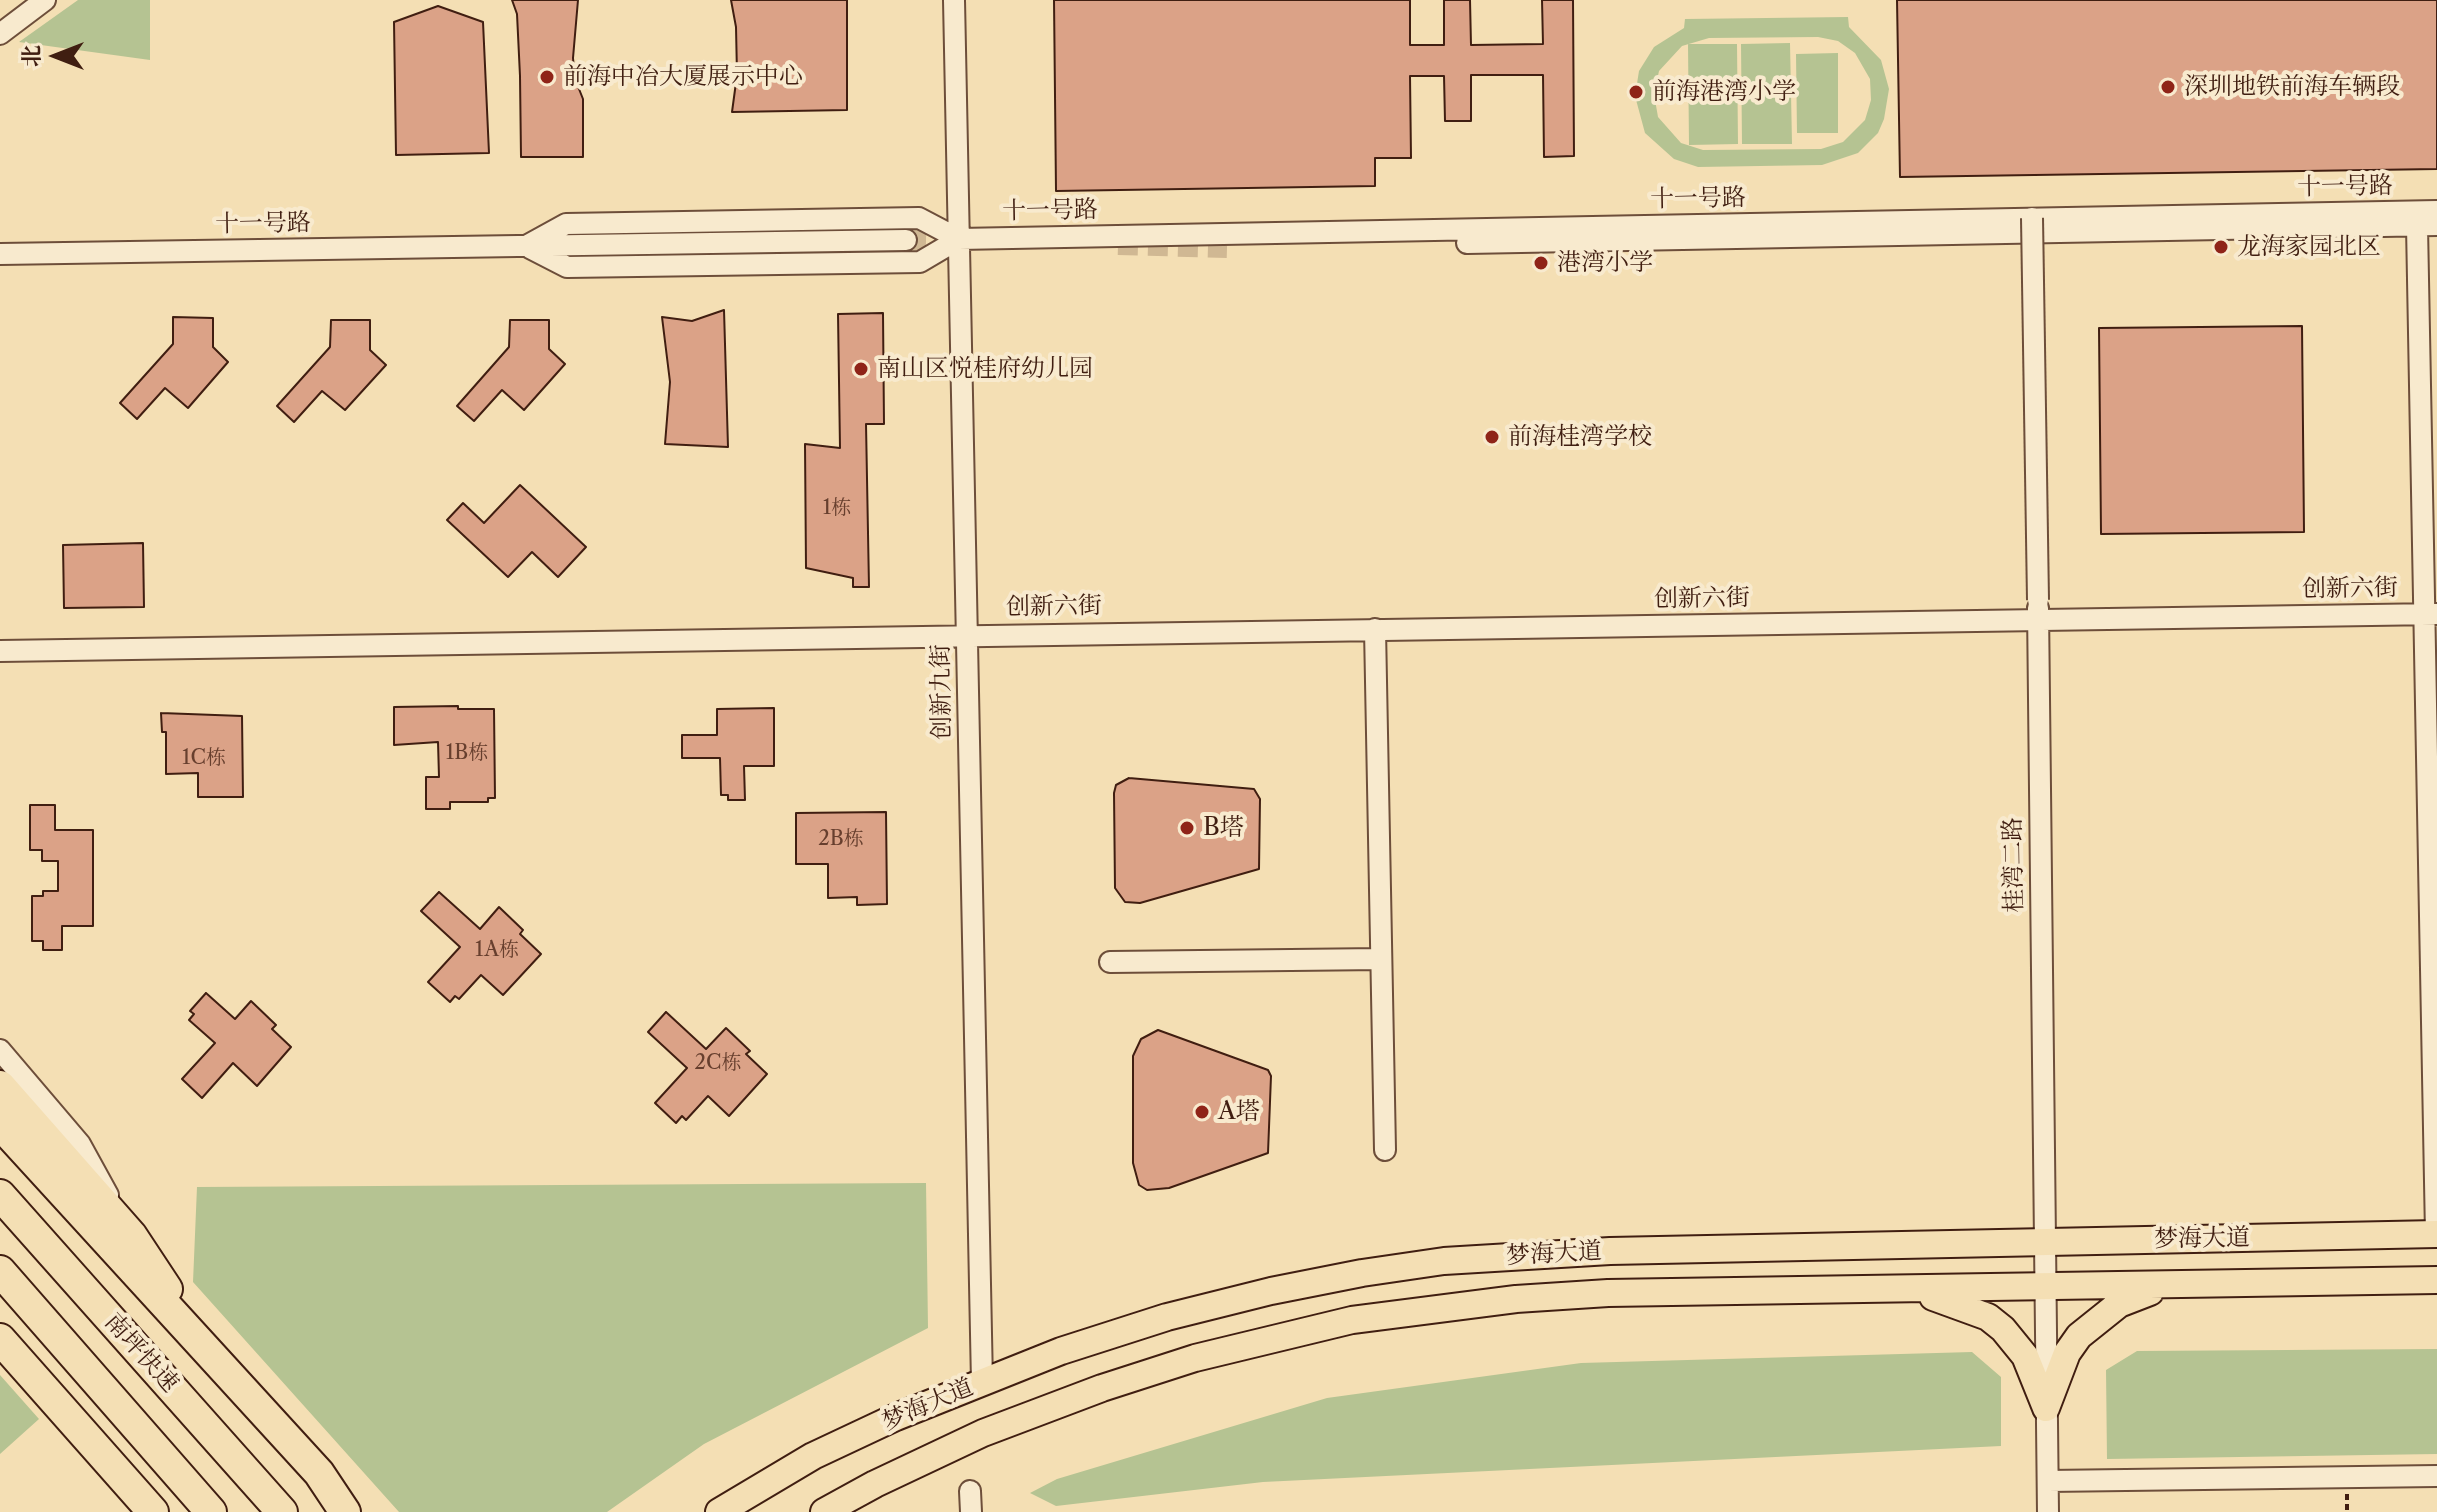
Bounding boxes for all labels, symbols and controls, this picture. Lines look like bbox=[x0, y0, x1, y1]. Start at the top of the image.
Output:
north arrow bbox=[16, 16, 96, 96]
text: 北 bbox=[18, 45, 45, 67]
place label: 前海中冶大厦展示中心 bbox=[563, 63, 803, 91]
marker: 前海中冶大厦展示中心 bbox=[538, 68, 556, 86]
place label: 深圳地铁前海车辆段 bbox=[2184, 73, 2400, 101]
place label: 前海港湾小学 bbox=[1652, 78, 1796, 106]
marker: 深圳地铁前海车辆段 bbox=[2159, 78, 2177, 96]
marker: 前海港湾小学 bbox=[1627, 83, 1645, 101]
street label: 十一号路 bbox=[2297, 172, 2393, 202]
street label: 十一号路 bbox=[1650, 184, 1746, 214]
street label: 十一号路 bbox=[1002, 196, 1098, 226]
street label: 十一号路 bbox=[215, 209, 311, 239]
place label: 龙海家园北区 bbox=[2237, 233, 2381, 261]
marker: 龙海家园北区 bbox=[2212, 238, 2230, 256]
place label: 港湾小学 bbox=[1557, 249, 1653, 277]
marker: 港湾小学 bbox=[1532, 254, 1550, 272]
place label: 南山区悦桂府幼儿园 bbox=[877, 355, 1093, 383]
marker: 南山区悦桂府幼儿园 bbox=[852, 360, 870, 378]
place label: 前海桂湾学校 bbox=[1508, 423, 1652, 451]
marker: 前海桂湾学校 bbox=[1483, 428, 1501, 446]
house number: 1栋 bbox=[823, 496, 851, 520]
street label: 创新六街 bbox=[2302, 574, 2398, 604]
street label: 创新六街 bbox=[1654, 584, 1750, 614]
street label: 创新六街 bbox=[1006, 592, 1102, 622]
street label: 创新九街 bbox=[927, 644, 957, 740]
house number: 1B栋 bbox=[446, 741, 488, 765]
house number: 1C栋 bbox=[182, 746, 226, 770]
place label: B塔 bbox=[1203, 814, 1244, 842]
street label: 桂湾二路 bbox=[1999, 817, 2029, 913]
marker: B塔 bbox=[1178, 819, 1196, 837]
house number: 2B栋 bbox=[818, 827, 864, 851]
house number: 1A栋 bbox=[475, 938, 519, 962]
house number: 2C栋 bbox=[695, 1051, 741, 1075]
place label: A塔 bbox=[1218, 1098, 1260, 1126]
marker: A塔 bbox=[1193, 1103, 1211, 1121]
street label: 梦海大道 bbox=[2154, 1224, 2250, 1254]
street label: 梦海大道 bbox=[1505, 1237, 1603, 1271]
street label: 南坪快速 bbox=[98, 1308, 184, 1398]
street label: 梦海大道 bbox=[878, 1373, 978, 1437]

